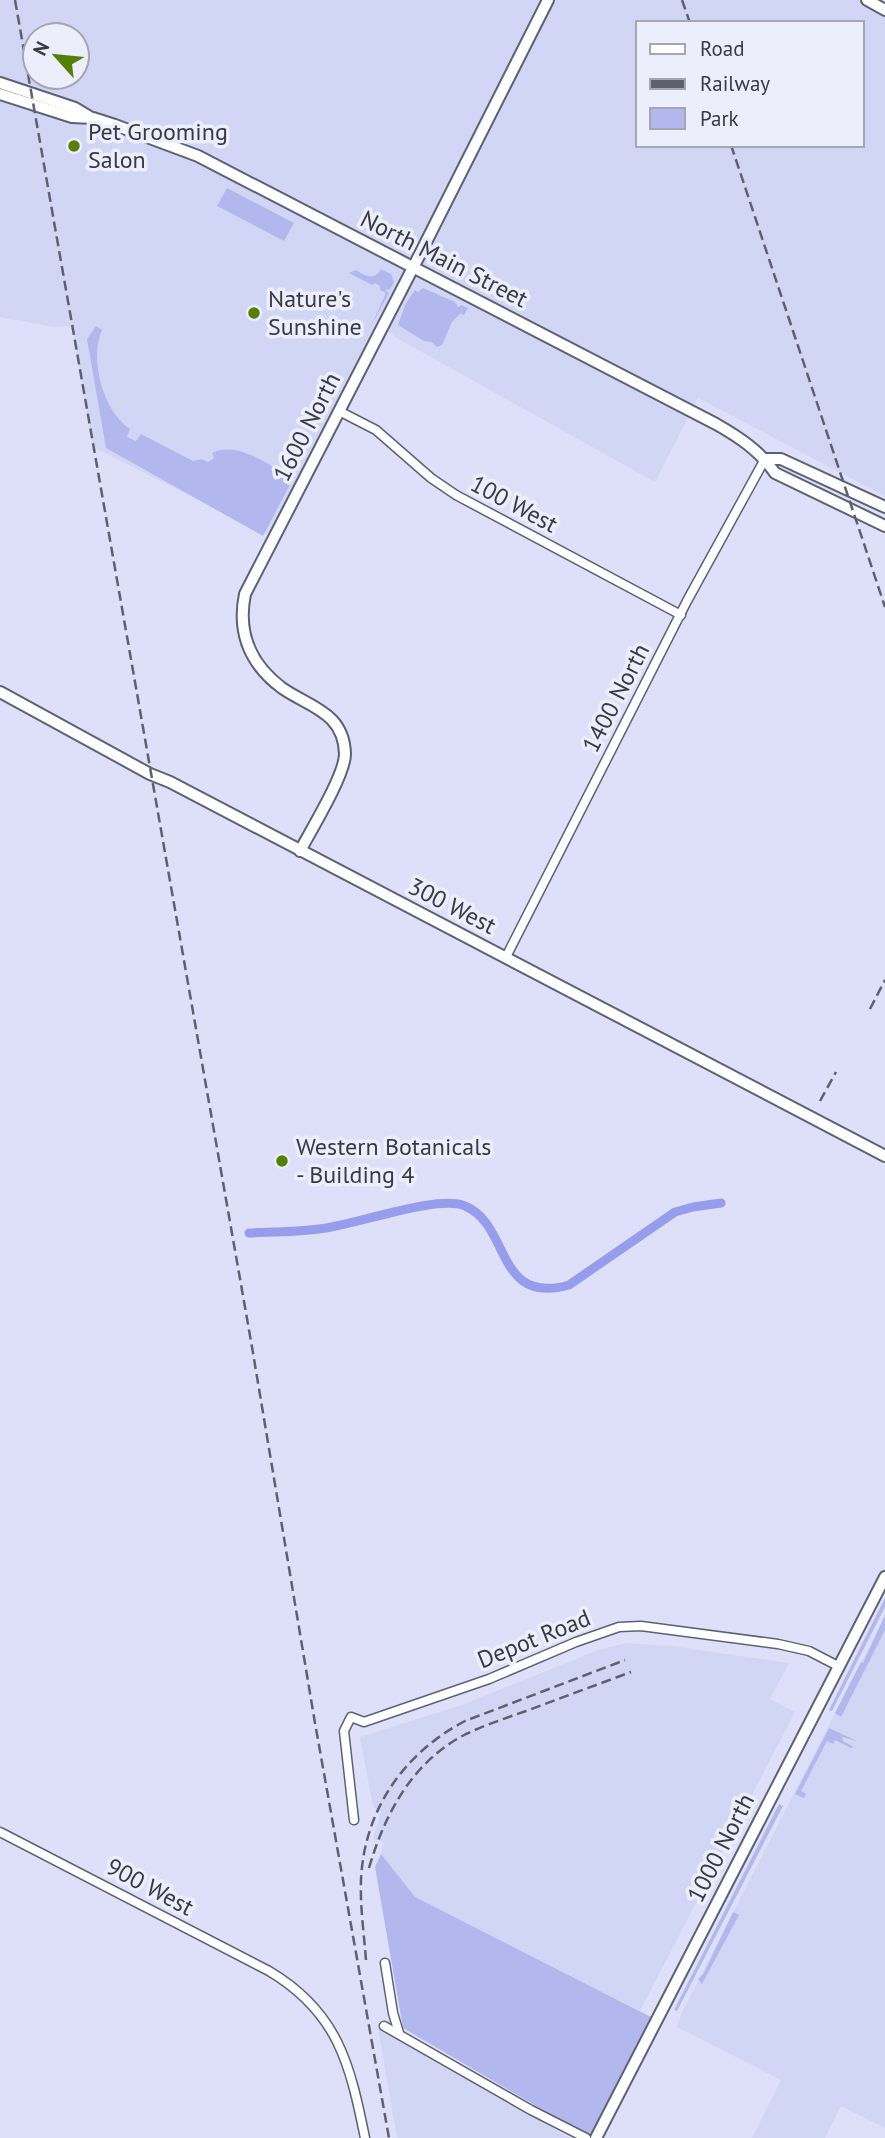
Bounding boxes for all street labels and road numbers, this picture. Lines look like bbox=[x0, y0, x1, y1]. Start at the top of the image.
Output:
street label: North Main Street bbox=[355, 203, 533, 314]
street label: 1600 North bbox=[266, 367, 347, 486]
street label: 100 West bbox=[465, 468, 563, 539]
street label: 1400 North bbox=[575, 638, 656, 757]
street label: 300 West bbox=[403, 870, 501, 941]
street label: Depot Road bbox=[473, 1602, 595, 1675]
street label: 1000 North bbox=[680, 1788, 761, 1907]
street label: 900 West bbox=[101, 1851, 199, 1922]

